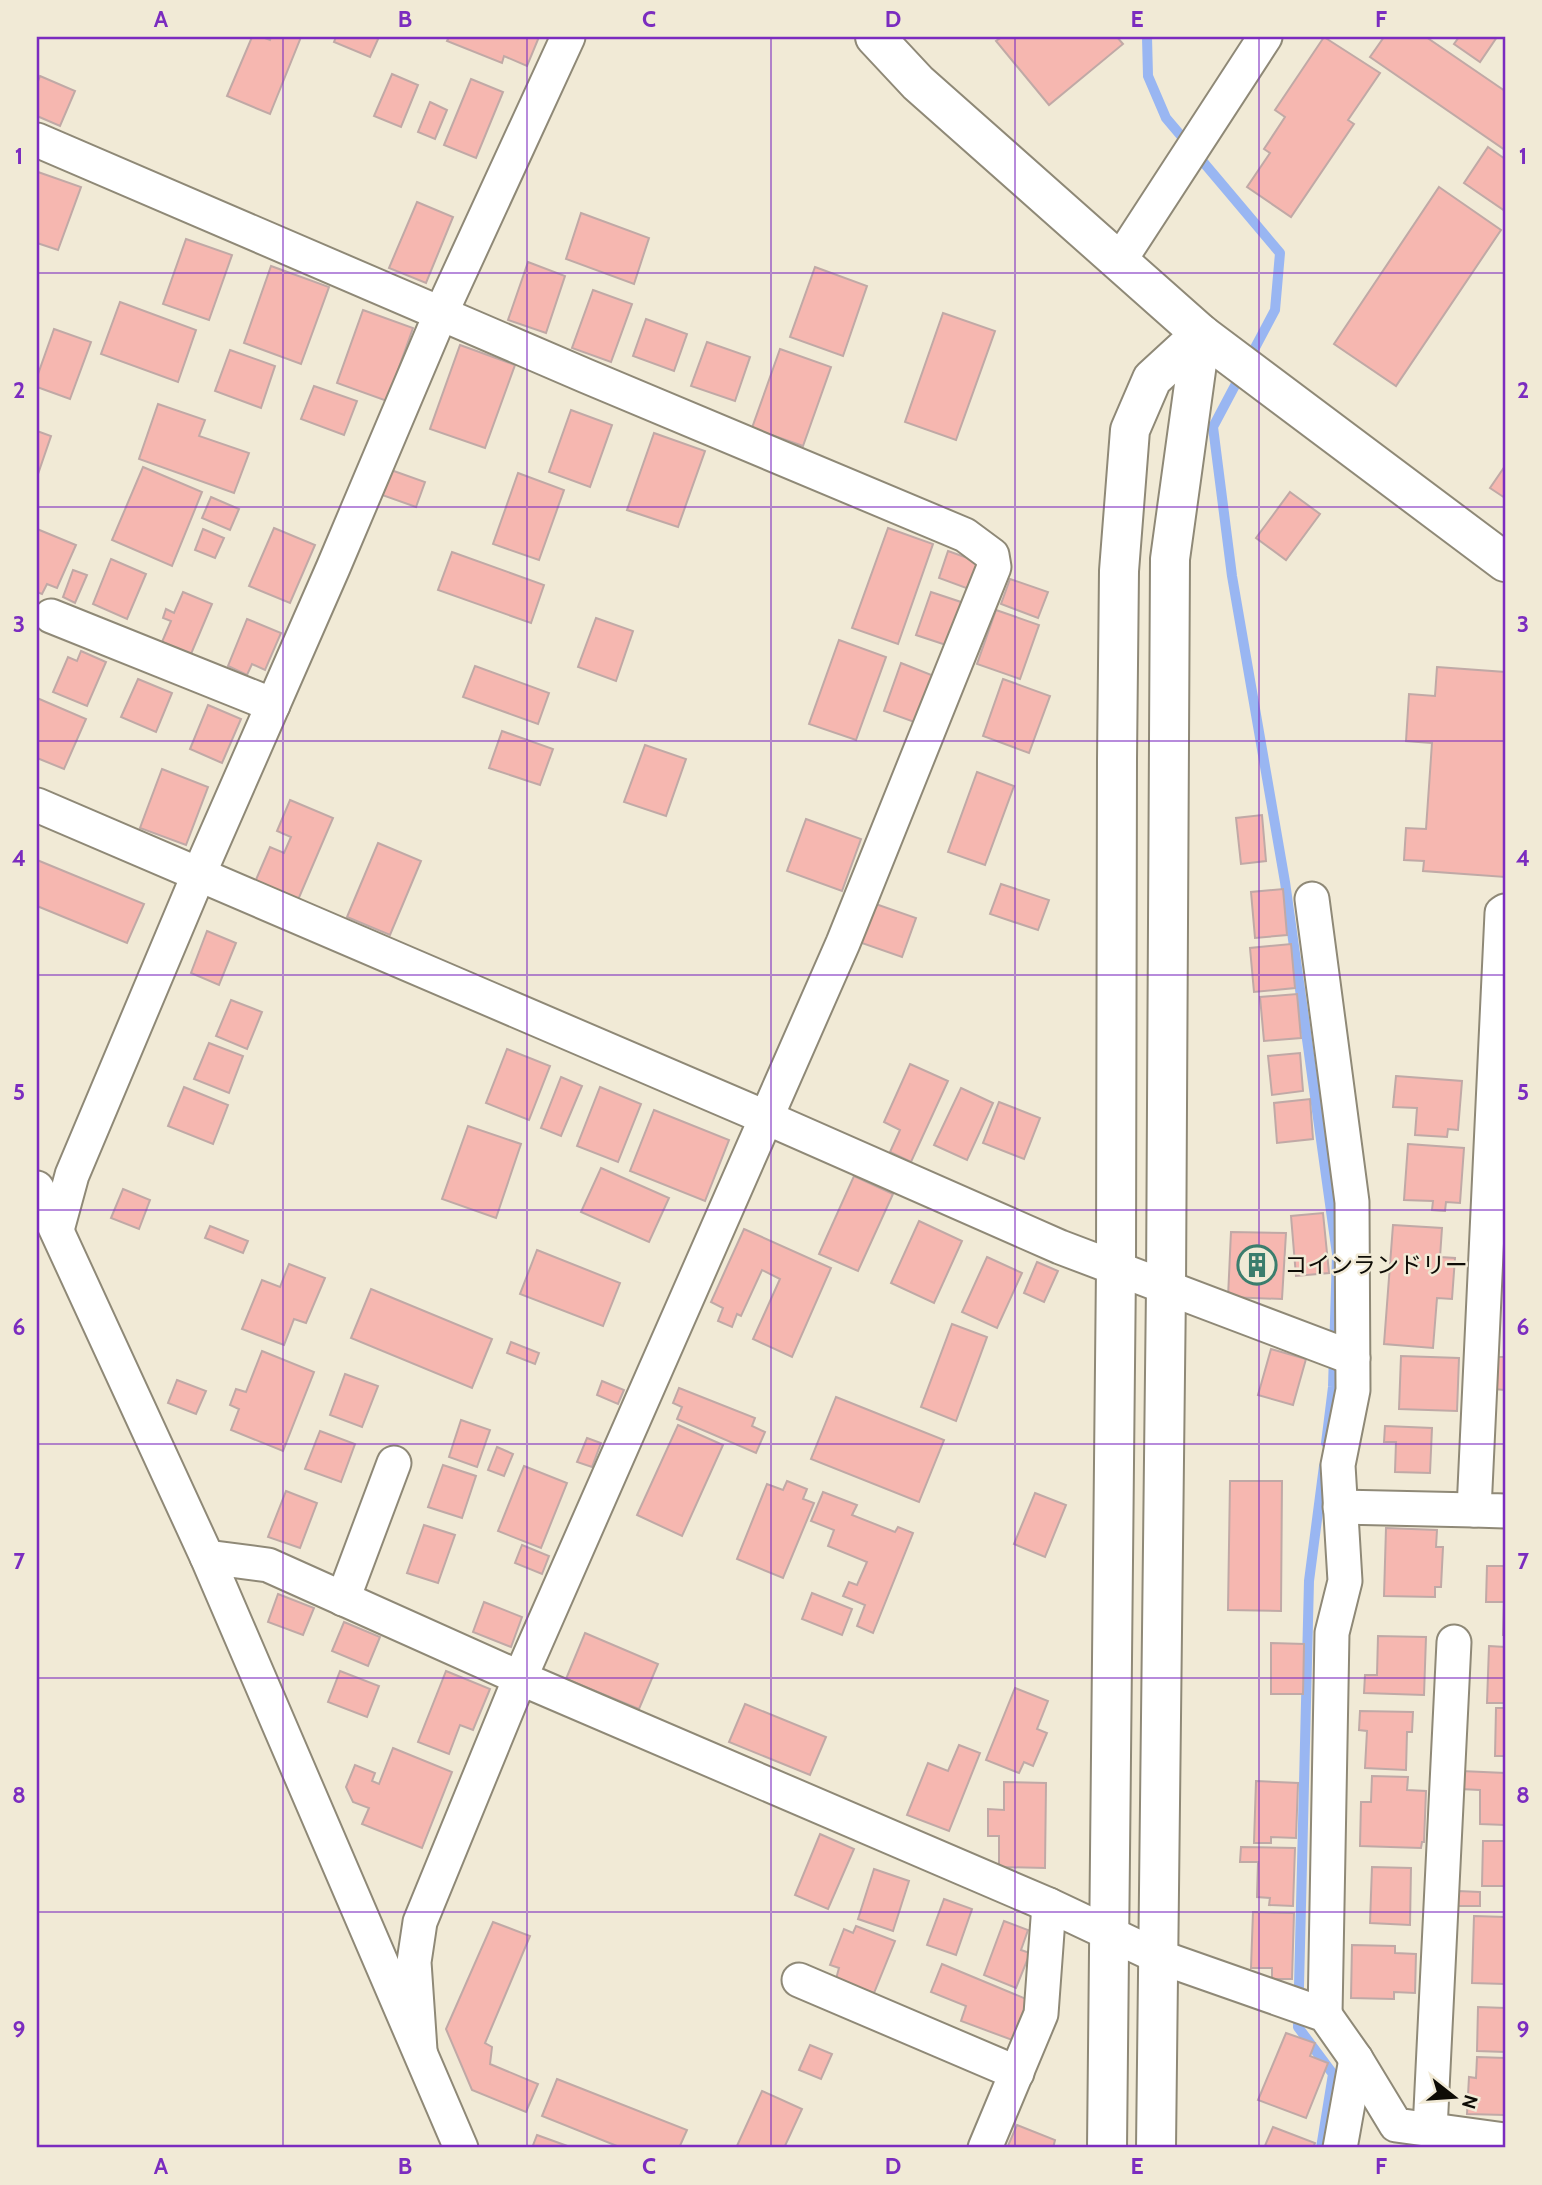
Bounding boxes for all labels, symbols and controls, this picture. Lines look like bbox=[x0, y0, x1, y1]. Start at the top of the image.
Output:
text: A bbox=[154, 5, 169, 33]
text: B bbox=[398, 5, 412, 33]
text: C bbox=[642, 5, 656, 33]
text: D bbox=[885, 5, 901, 33]
text: E bbox=[1130, 5, 1144, 33]
text: F bbox=[1375, 5, 1387, 33]
text: 1 bbox=[15, 142, 23, 170]
text: 1 bbox=[1519, 142, 1527, 170]
text: 2 bbox=[13, 376, 25, 404]
text: 2 bbox=[1517, 376, 1529, 404]
text: 3 bbox=[13, 610, 25, 638]
text: 3 bbox=[1517, 610, 1529, 638]
text: 4 bbox=[12, 844, 26, 872]
text: 4 bbox=[1516, 844, 1530, 872]
text: 5 bbox=[13, 1078, 25, 1106]
text: 5 bbox=[1517, 1078, 1529, 1106]
building icon: コインランドリー bbox=[1236, 1244, 1278, 1286]
place label: コインランドリー bbox=[1284, 1251, 1468, 1279]
text: 6 bbox=[13, 1313, 25, 1341]
text: 6 bbox=[1517, 1313, 1529, 1341]
text: 7 bbox=[13, 1547, 25, 1575]
text: 7 bbox=[1517, 1547, 1529, 1575]
text: 8 bbox=[12, 1781, 26, 1809]
text: 8 bbox=[1516, 1781, 1530, 1809]
text: 9 bbox=[13, 2015, 25, 2043]
text: 9 bbox=[1517, 2015, 1529, 2043]
north arrow bbox=[1420, 2062, 1490, 2132]
text: N bbox=[1457, 2092, 1483, 2112]
text: A bbox=[154, 2152, 169, 2180]
text: B bbox=[398, 2152, 412, 2180]
text: C bbox=[642, 2152, 656, 2180]
text: D bbox=[885, 2152, 901, 2180]
text: E bbox=[1130, 2152, 1144, 2180]
text: F bbox=[1375, 2152, 1387, 2180]

